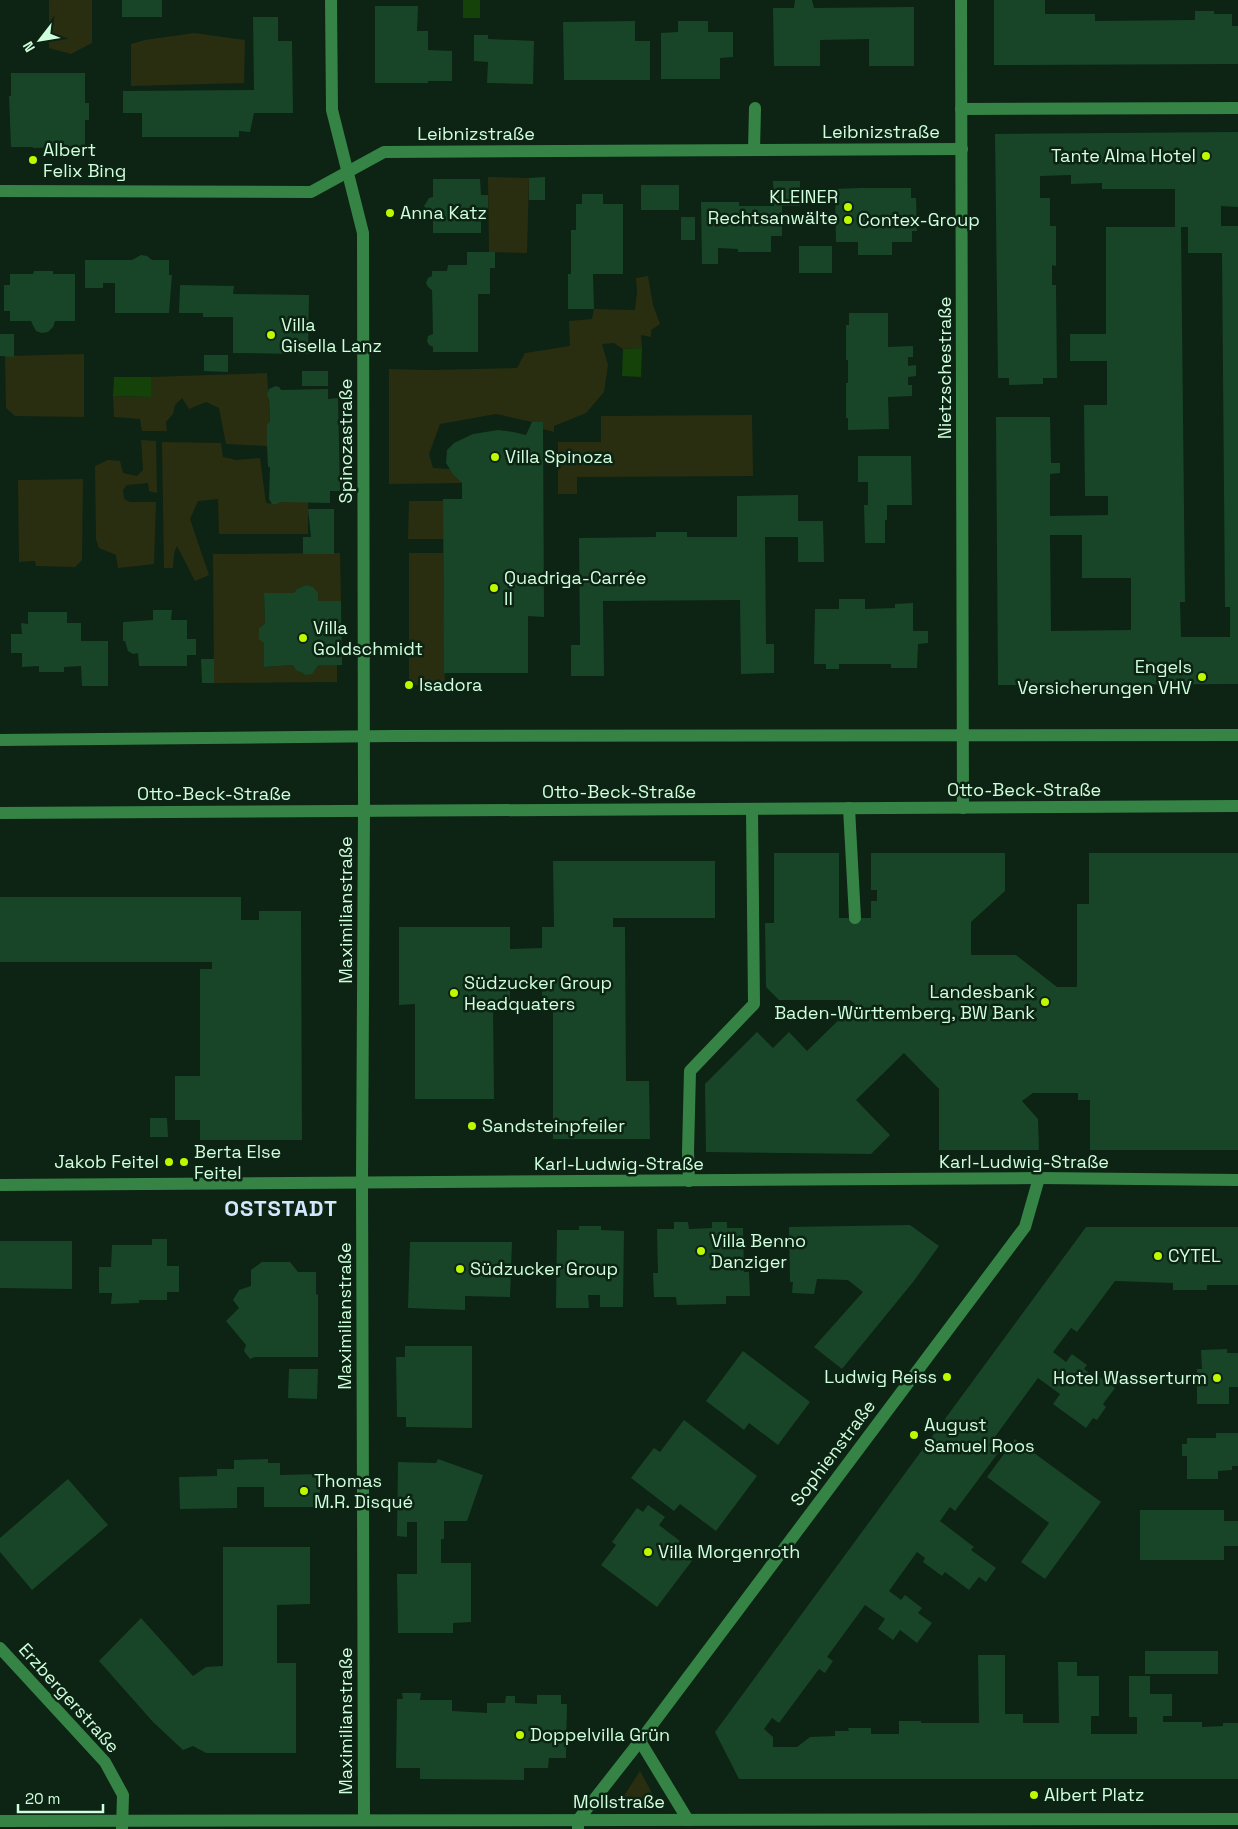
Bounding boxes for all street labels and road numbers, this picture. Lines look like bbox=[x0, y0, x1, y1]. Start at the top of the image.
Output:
street label: Leibnizstraße bbox=[822, 120, 940, 143]
street label: Leibnizstraße bbox=[417, 122, 535, 145]
street label: Nietzschestraße bbox=[933, 297, 956, 439]
street label: Spinozastraße bbox=[334, 379, 357, 503]
street label: Otto-Beck-Straße bbox=[947, 778, 1101, 801]
street label: Otto-Beck-Straße bbox=[542, 780, 696, 803]
street label: Otto-Beck-Straße bbox=[137, 782, 291, 805]
street label: Maximilianstraße bbox=[334, 836, 357, 984]
street label: Karl-Ludwig-Straße bbox=[939, 1150, 1109, 1173]
street label: Karl-Ludwig-Straße bbox=[534, 1152, 704, 1175]
street label: Maximilianstraße bbox=[333, 1242, 356, 1390]
street label: Sophienstraße bbox=[785, 1395, 880, 1510]
street label: Erzbergerstraße bbox=[14, 1638, 125, 1757]
street label: Maximilianstraße bbox=[334, 1647, 357, 1795]
street label: Mollstraße bbox=[573, 1790, 665, 1813]

